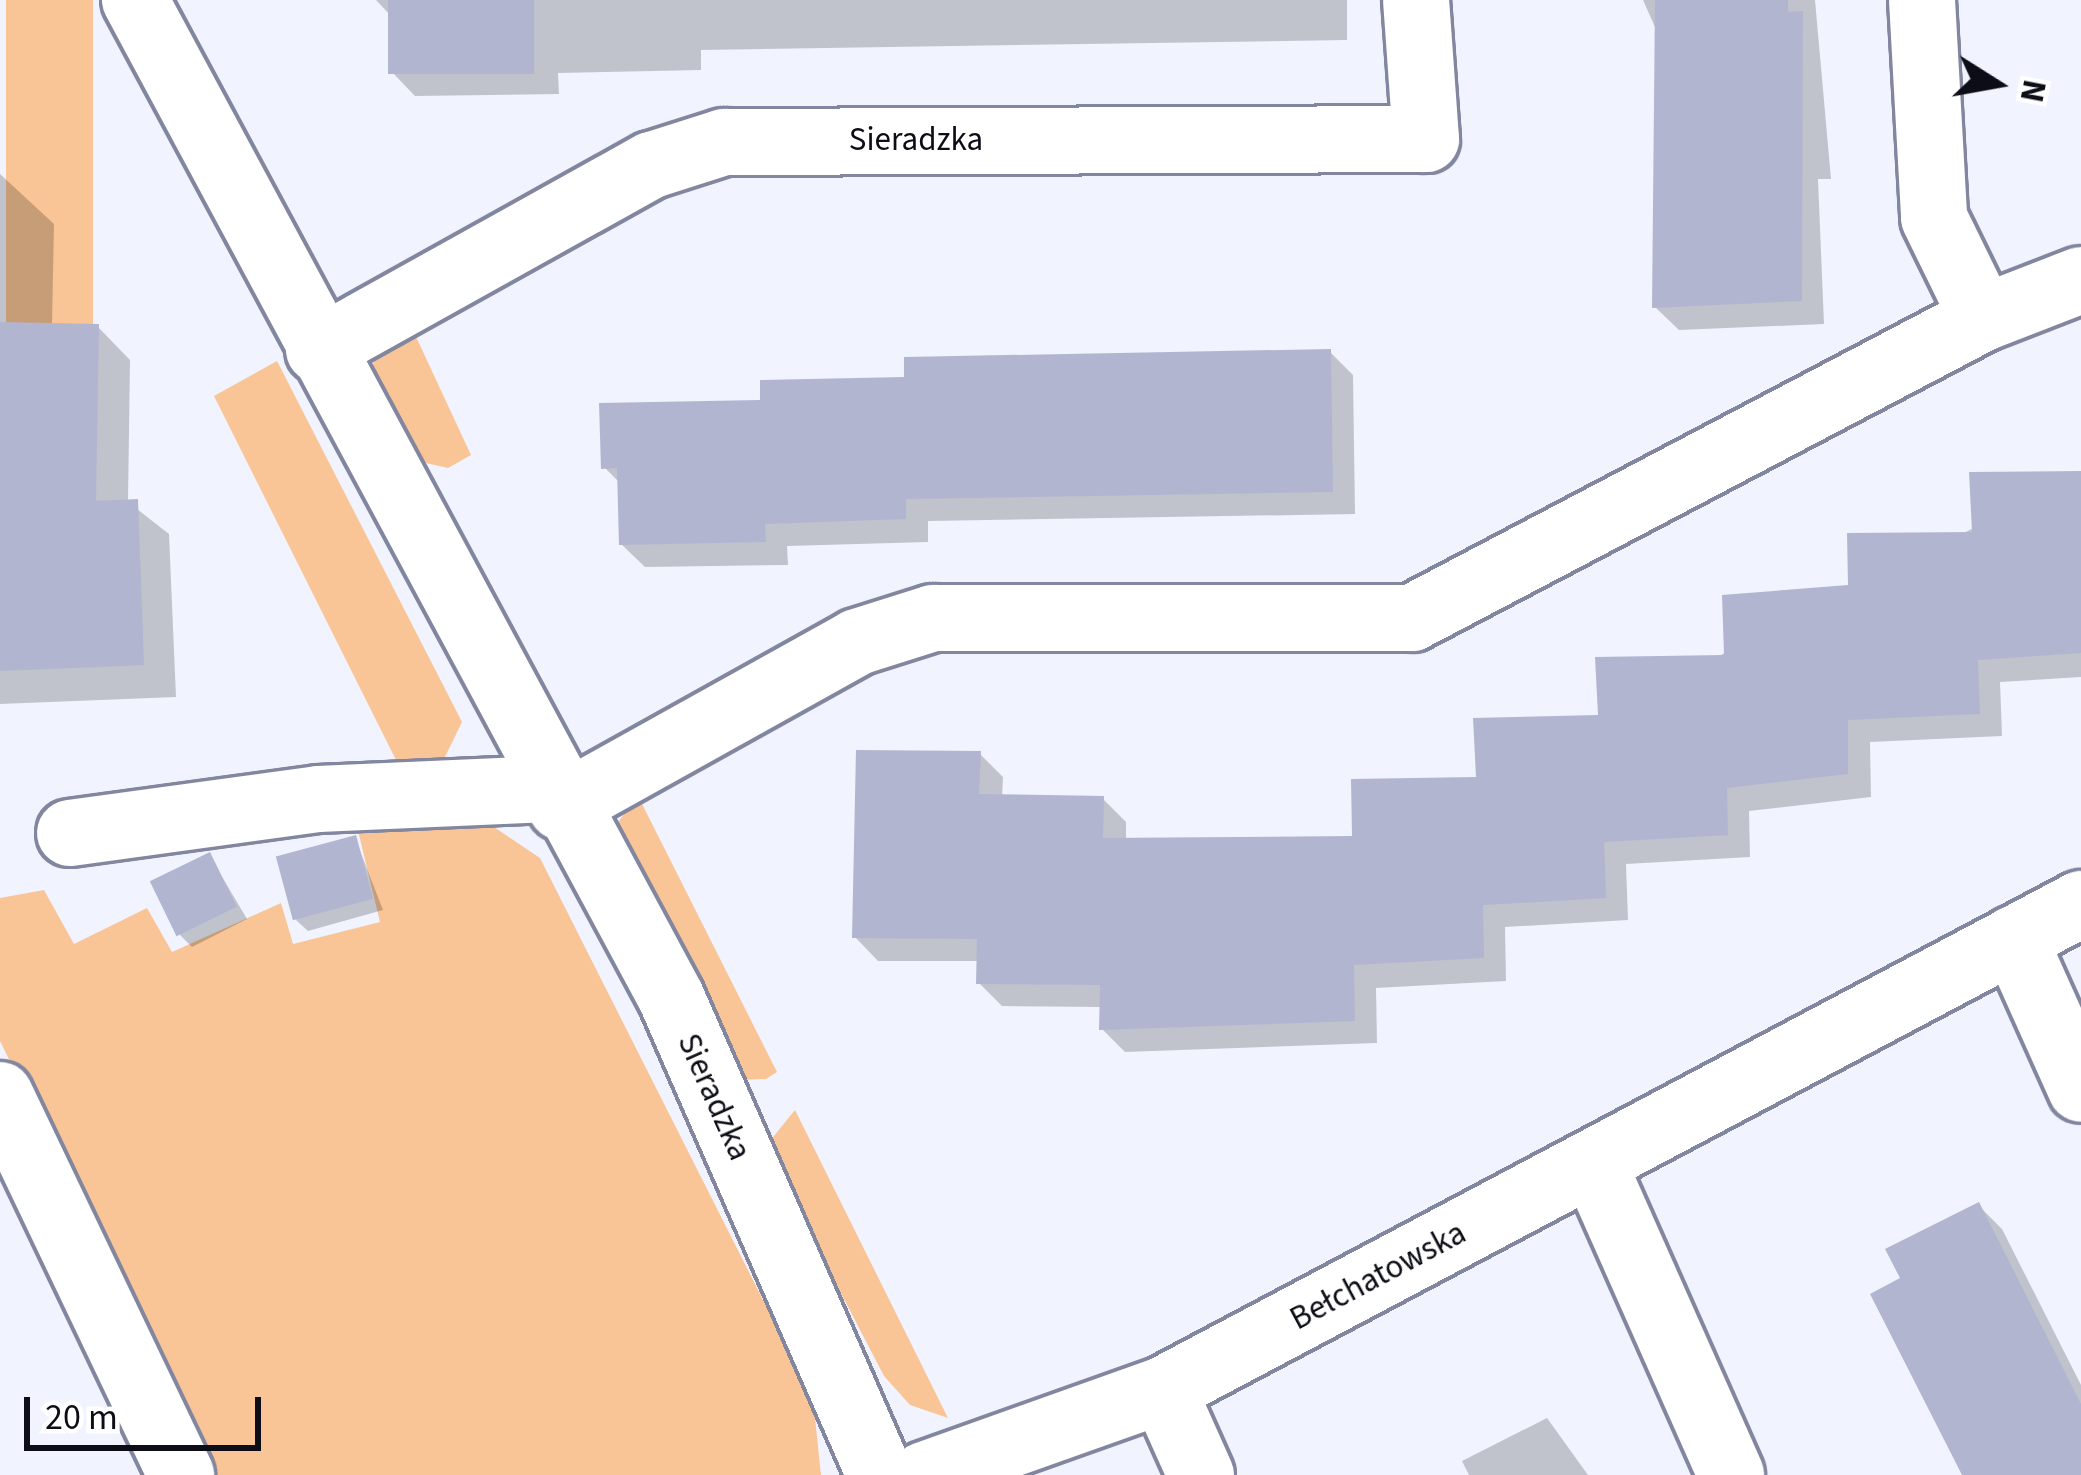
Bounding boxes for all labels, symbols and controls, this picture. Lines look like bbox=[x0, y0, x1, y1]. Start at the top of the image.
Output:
north arrow bbox=[1937, 24, 2057, 144]
text: N bbox=[2008, 76, 2058, 106]
street label: Sieradzka bbox=[849, 120, 983, 160]
street label: Sieradzka bbox=[669, 1028, 759, 1166]
street label: Bełchatowska bbox=[1283, 1213, 1473, 1339]
scale bar bbox=[30, 1373, 267, 1447]
text: 20 m bbox=[45, 1392, 118, 1443]

